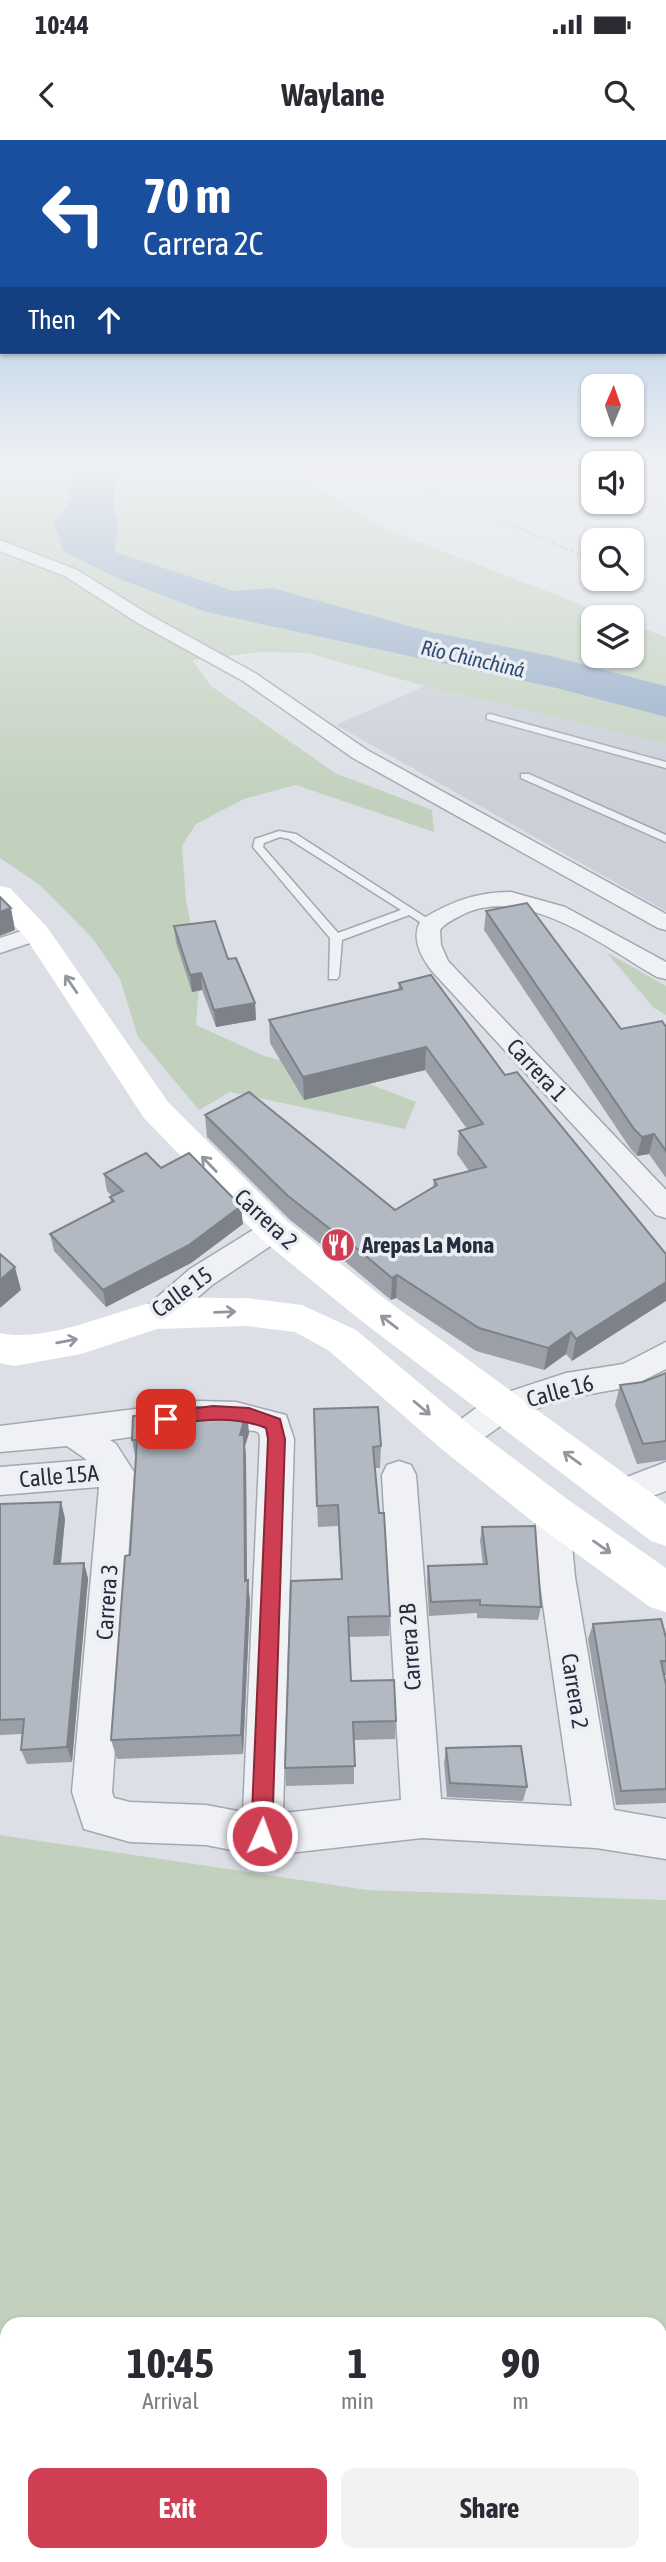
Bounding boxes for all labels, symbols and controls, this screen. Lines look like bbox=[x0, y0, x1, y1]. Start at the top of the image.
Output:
text: 10:44 bbox=[35, 10, 89, 40]
icon: back bbox=[28, 76, 66, 114]
text: Waylane bbox=[281, 76, 385, 113]
icon: search bbox=[600, 76, 638, 114]
text: 70 m bbox=[143, 167, 231, 223]
icon: left bbox=[28, 168, 119, 259]
text: Carrera 2C bbox=[143, 225, 263, 262]
icon: ahead bbox=[90, 301, 128, 339]
text: Then bbox=[28, 305, 76, 335]
north arrow bbox=[581, 374, 644, 438]
map controls bbox=[581, 374, 644, 668]
button: sound bbox=[581, 451, 644, 514]
button: search bbox=[581, 528, 644, 591]
button: layers bbox=[581, 605, 644, 668]
water label: Río Chinchiná bbox=[419, 634, 527, 682]
one-way arrow bbox=[64, 975, 78, 994]
street label: Carrera 1 bbox=[502, 1033, 572, 1107]
one-way arrow bbox=[201, 1156, 218, 1173]
street label: Carrera 2 bbox=[229, 1184, 303, 1254]
restaurant icon: Arepas La Mona bbox=[319, 1226, 357, 1264]
place label: Arepas La Mona bbox=[361, 1232, 494, 1258]
street label: Calle 15 bbox=[147, 1261, 217, 1323]
one-way arrow bbox=[213, 1306, 236, 1319]
one-way arrow bbox=[380, 1315, 399, 1330]
one-way arrow bbox=[55, 1334, 78, 1348]
street label: Calle 16 bbox=[524, 1370, 596, 1412]
pin bbox=[136, 1389, 196, 1449]
icon: arrive bbox=[147, 1400, 185, 1438]
one-way arrow bbox=[413, 1400, 431, 1416]
one-way arrow bbox=[562, 1451, 581, 1466]
street label: Calle 15A bbox=[18, 1460, 100, 1492]
one-way arrow bbox=[592, 1540, 611, 1554]
street label: Carrera 3 bbox=[91, 1563, 123, 1641]
street label: Carrera 2B bbox=[394, 1603, 426, 1691]
street label: Carrera 2 bbox=[556, 1651, 594, 1731]
position arrow bbox=[225, 1799, 299, 1873]
text: 10:45 bbox=[127, 2339, 214, 2387]
text: 1 bbox=[348, 2339, 367, 2387]
text: 90 bbox=[501, 2339, 540, 2387]
text: Arrival bbox=[142, 2388, 199, 2414]
text: min bbox=[341, 2388, 374, 2414]
text: m bbox=[512, 2388, 529, 2414]
button: Exit bbox=[28, 2468, 327, 2548]
button: Share bbox=[341, 2468, 639, 2548]

